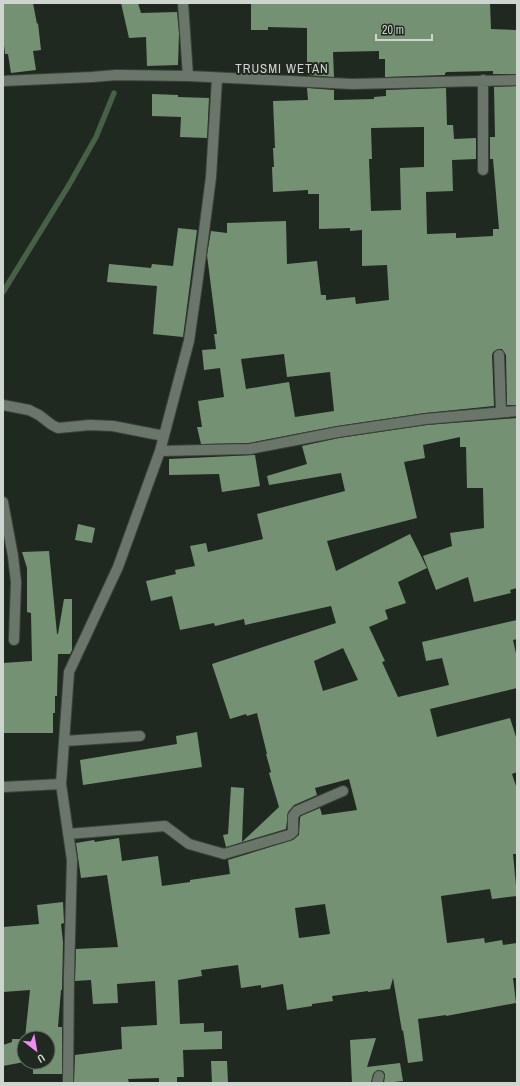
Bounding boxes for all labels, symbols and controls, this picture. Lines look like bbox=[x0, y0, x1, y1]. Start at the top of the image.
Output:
scale bar bbox=[376, 16, 432, 42]
text: 20 m bbox=[382, 22, 404, 38]
district label: TRUSMI WETAN bbox=[235, 60, 329, 77]
north arrow bbox=[16, 1030, 56, 1070]
text: U bbox=[35, 1051, 48, 1066]

